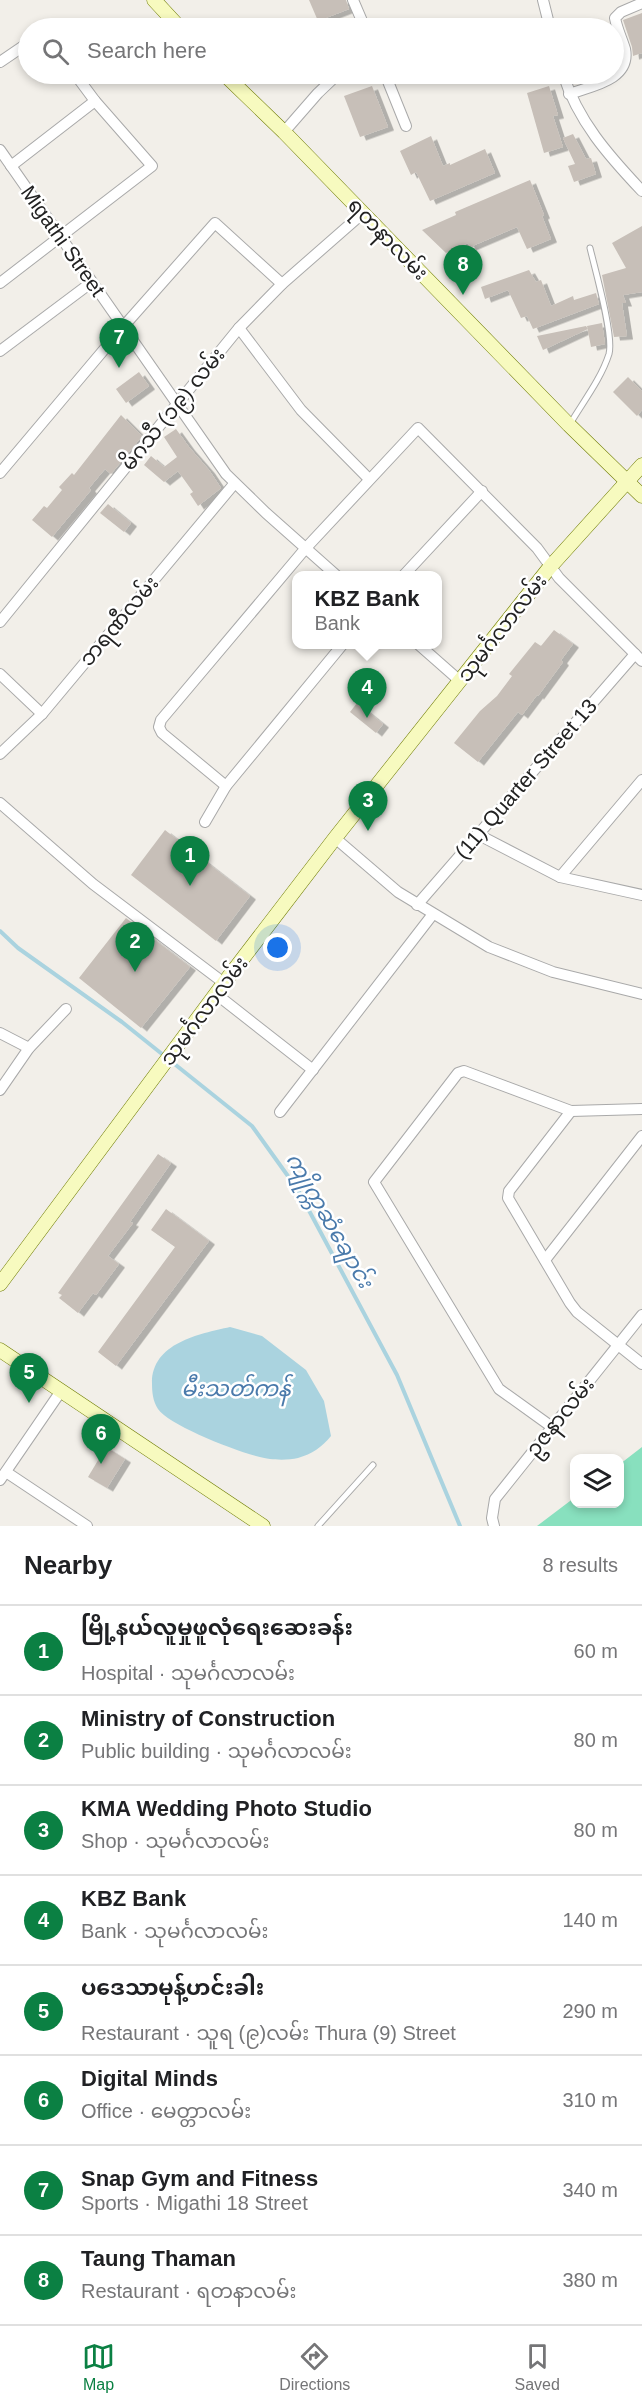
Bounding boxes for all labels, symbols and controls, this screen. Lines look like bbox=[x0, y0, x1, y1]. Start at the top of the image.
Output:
search box bbox=[18, 18, 624, 84]
icon: search bbox=[39, 35, 72, 68]
text: Search here bbox=[87, 38, 207, 63]
street label: Migathi Street bbox=[17, 181, 110, 301]
street label: ရတနာလမ်း bbox=[339, 190, 436, 288]
pin: 8 bbox=[444, 246, 482, 295]
pin: 7 bbox=[100, 318, 138, 368]
street label: မိဂသီ (၁၉) လမ်း bbox=[113, 340, 234, 478]
street label: သုမင်္ဂလာလမ်း bbox=[449, 567, 555, 690]
street label: ဘရဏီလမ်း bbox=[72, 569, 167, 674]
popup bbox=[292, 571, 442, 649]
text: KBZ Bank bbox=[314, 586, 420, 611]
text: Bank bbox=[314, 612, 360, 634]
pin: 4 bbox=[348, 668, 386, 718]
street label: (11) Quarter Street 13 bbox=[450, 694, 601, 863]
pin: 3 bbox=[348, 782, 388, 831]
pin: 1 bbox=[170, 836, 210, 886]
pin: 2 bbox=[116, 922, 154, 972]
your location bbox=[263, 933, 292, 962]
street label: သုမင်္ဂလာလမ်း bbox=[152, 949, 257, 1073]
water label: ကျိုက္ကဆံချောင်း bbox=[276, 1147, 382, 1296]
pin: 5 bbox=[9, 1354, 48, 1403]
street label: ဥဇနာလမ်း bbox=[518, 1370, 603, 1465]
water label: မီးသတ်ကန် bbox=[181, 1373, 294, 1407]
pin: 6 bbox=[82, 1414, 120, 1464]
map controls bbox=[570, 1454, 624, 1508]
button: layers bbox=[570, 1454, 624, 1508]
text: Nearby bbox=[24, 1550, 112, 1580]
text: 8 results bbox=[542, 1554, 618, 1576]
text: မြို့နယ်လူမှုဖူလုံရေးဆေးခန်း bbox=[81, 1615, 353, 1640]
text: 1 bbox=[38, 1640, 49, 1662]
text: 60 m bbox=[574, 1640, 618, 1662]
text: Hospital · သုမင်္ဂလာလမ်း bbox=[81, 1662, 295, 1684]
text: Ministry of Construction bbox=[81, 1706, 335, 1731]
text: 2 bbox=[38, 1729, 49, 1751]
text: 80 m bbox=[574, 1729, 618, 1751]
text: Public building · သုမင်္ဂလာလမ်း bbox=[81, 1740, 352, 1762]
text: KMA Wedding Photo Studio bbox=[81, 1796, 372, 1821]
text: 3 bbox=[38, 1819, 49, 1841]
text: 80 m bbox=[574, 1819, 618, 1841]
text: Shop · သုမင်္ဂလာလမ်း bbox=[81, 1830, 269, 1852]
text: KBZ Bank bbox=[81, 1886, 186, 1911]
text: 4 bbox=[38, 1909, 49, 1931]
text: 140 m bbox=[562, 1909, 618, 1931]
text: Bank · သုမင်္ဂလာလမ်း bbox=[81, 1920, 268, 1942]
text: ပဒေသာမုန့်ဟင်းခါး bbox=[81, 1975, 264, 2000]
text: 5 bbox=[38, 2000, 49, 2022]
text: 290 m bbox=[562, 2000, 618, 2022]
text: Restaurant · သူရ (၉)လမ်း Thura (9) Street bbox=[81, 2022, 456, 2044]
text: Digital Minds bbox=[81, 2066, 218, 2091]
text: 6 bbox=[38, 2089, 49, 2111]
text: 310 m bbox=[562, 2089, 618, 2111]
text: Office · မေတ္တာလမ်း bbox=[81, 2100, 251, 2122]
text: Snap Gym and Fitness bbox=[81, 2166, 318, 2191]
text: 7 bbox=[38, 2179, 49, 2201]
text: 340 m bbox=[562, 2179, 618, 2201]
text: Sports · Migathi 18 Street bbox=[81, 2192, 308, 2214]
text: Taung Thaman bbox=[81, 2246, 236, 2271]
text: 8 bbox=[38, 2269, 49, 2291]
text: 380 m bbox=[562, 2269, 618, 2291]
text: Restaurant · ရတနာလမ်း bbox=[81, 2280, 296, 2302]
tab: Map bbox=[82, 2340, 115, 2394]
tab: Directions bbox=[279, 2340, 350, 2394]
tab: Saved bbox=[515, 2340, 560, 2394]

